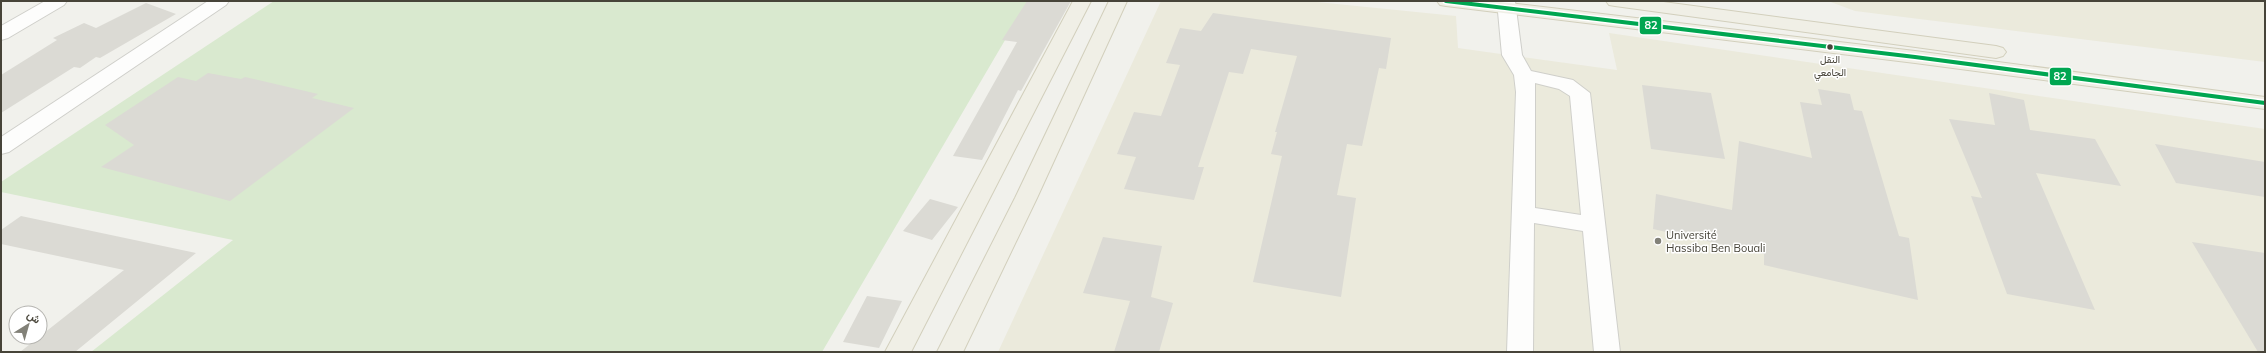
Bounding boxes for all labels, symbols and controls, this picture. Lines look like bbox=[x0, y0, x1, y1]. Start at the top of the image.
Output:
line badge: 82 bbox=[1639, 16, 1662, 35]
text: 82 bbox=[1644, 18, 1658, 32]
marker: النقل الجامعي bbox=[1825, 42, 1835, 52]
place label: النقل الجامعي bbox=[1814, 53, 1846, 81]
line badge: 82 bbox=[2049, 67, 2072, 86]
text: 82 bbox=[2053, 69, 2067, 83]
place label: Université Hassiba Ben Bouali bbox=[1666, 228, 1765, 255]
marker: Université Hassiba Ben Bouali bbox=[1653, 236, 1663, 246]
north arrow bbox=[8, 305, 48, 345]
text: ش bbox=[25, 307, 44, 327]

